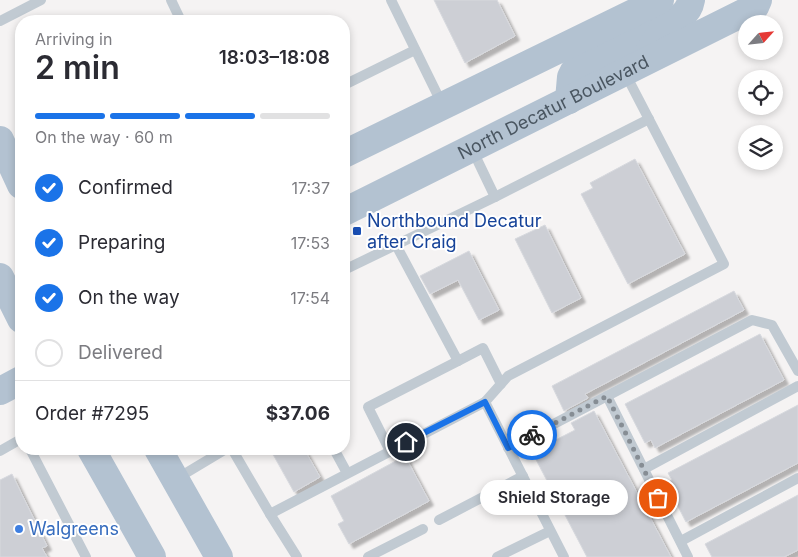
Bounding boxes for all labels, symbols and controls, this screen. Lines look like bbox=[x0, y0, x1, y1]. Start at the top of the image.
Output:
north arrow bbox=[738, 15, 782, 60]
map controls bbox=[738, 15, 783, 170]
text: Arriving in bbox=[35, 29, 112, 49]
text: 18:03–18:08 bbox=[219, 46, 330, 69]
text: 2 min bbox=[35, 48, 120, 87]
street label: North Decatur Boulevard bbox=[454, 51, 652, 164]
button: locate bbox=[738, 70, 783, 115]
button: layers bbox=[738, 125, 783, 170]
text: On the way · 60 m bbox=[35, 127, 173, 147]
icon: check bbox=[35, 174, 63, 202]
text: Confirmed bbox=[78, 176, 173, 199]
text: 17:37 bbox=[291, 178, 330, 198]
place label: Northbound Decatur after Craig bbox=[367, 210, 542, 252]
marker: Northbound Decatur after Craig bbox=[351, 225, 363, 237]
icon: check bbox=[35, 229, 63, 257]
text: Preparing bbox=[78, 231, 165, 254]
text: 17:53 bbox=[291, 233, 330, 253]
icon: check bbox=[35, 284, 63, 312]
text: On the way bbox=[78, 286, 180, 309]
text: 17:54 bbox=[290, 288, 330, 308]
text: Delivered bbox=[78, 341, 163, 364]
text: Order #7295 bbox=[35, 402, 149, 425]
text: $37.06 bbox=[266, 402, 330, 425]
courier bbox=[507, 410, 557, 460]
pin bbox=[385, 421, 427, 463]
icon: bike bbox=[518, 421, 546, 449]
icon: home bbox=[392, 428, 420, 456]
pin bbox=[637, 477, 679, 519]
callout: Shield Storage bbox=[480, 480, 628, 516]
icon: bag bbox=[644, 484, 672, 512]
text: Shield Storage bbox=[498, 487, 610, 507]
place label: Walgreens bbox=[29, 518, 119, 539]
marker: Walgreens bbox=[13, 523, 25, 535]

